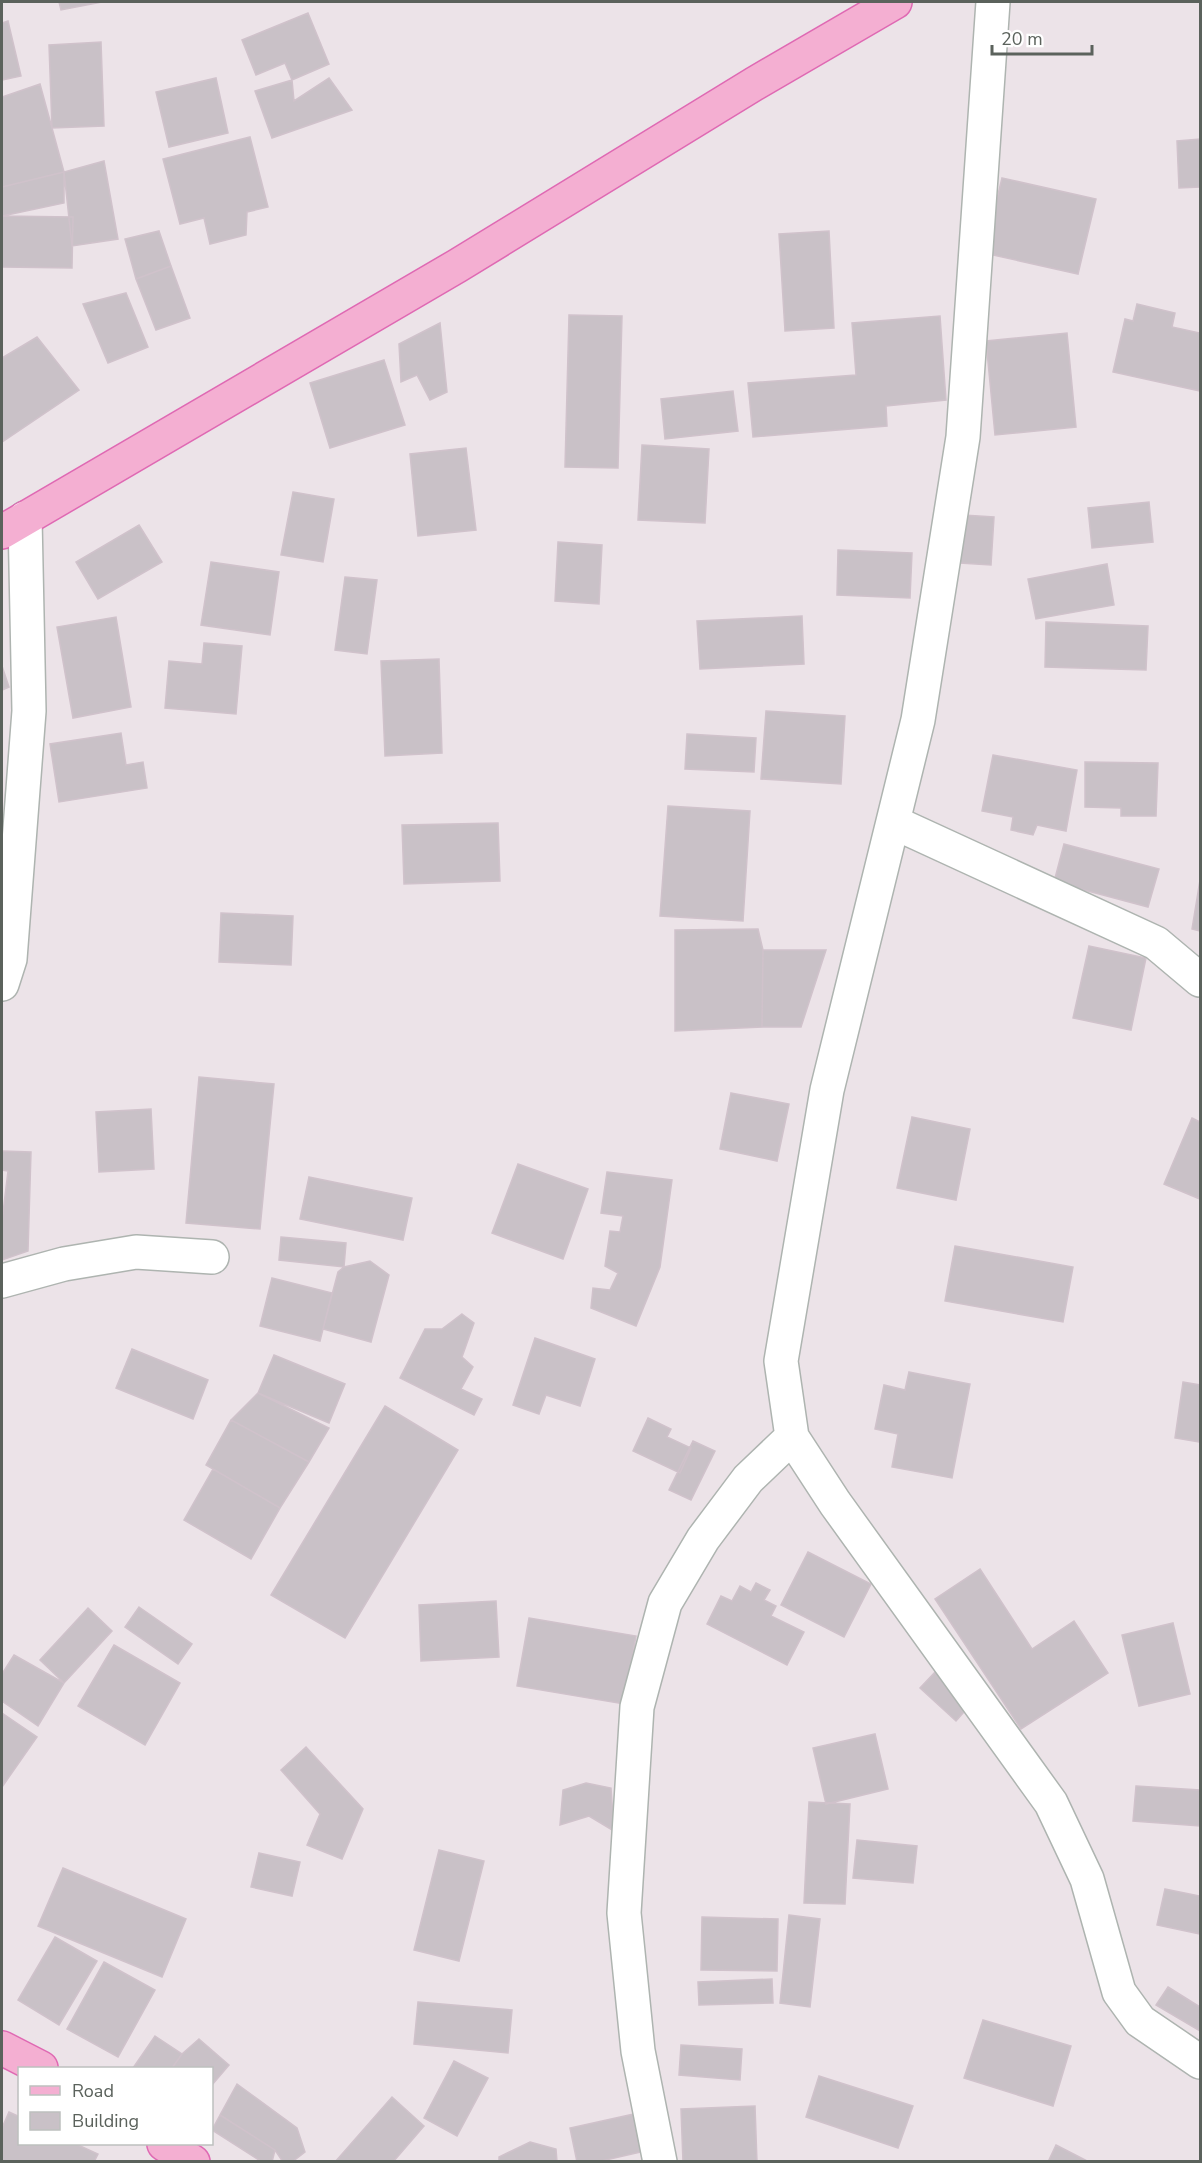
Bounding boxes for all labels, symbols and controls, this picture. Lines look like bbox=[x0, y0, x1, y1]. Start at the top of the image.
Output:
scale bar bbox=[992, 18, 1092, 56]
text: 20 m bbox=[1001, 27, 1043, 51]
legend bbox=[18, 2067, 213, 2145]
text: Road bbox=[72, 2079, 114, 2103]
text: Building bbox=[72, 2109, 139, 2133]

